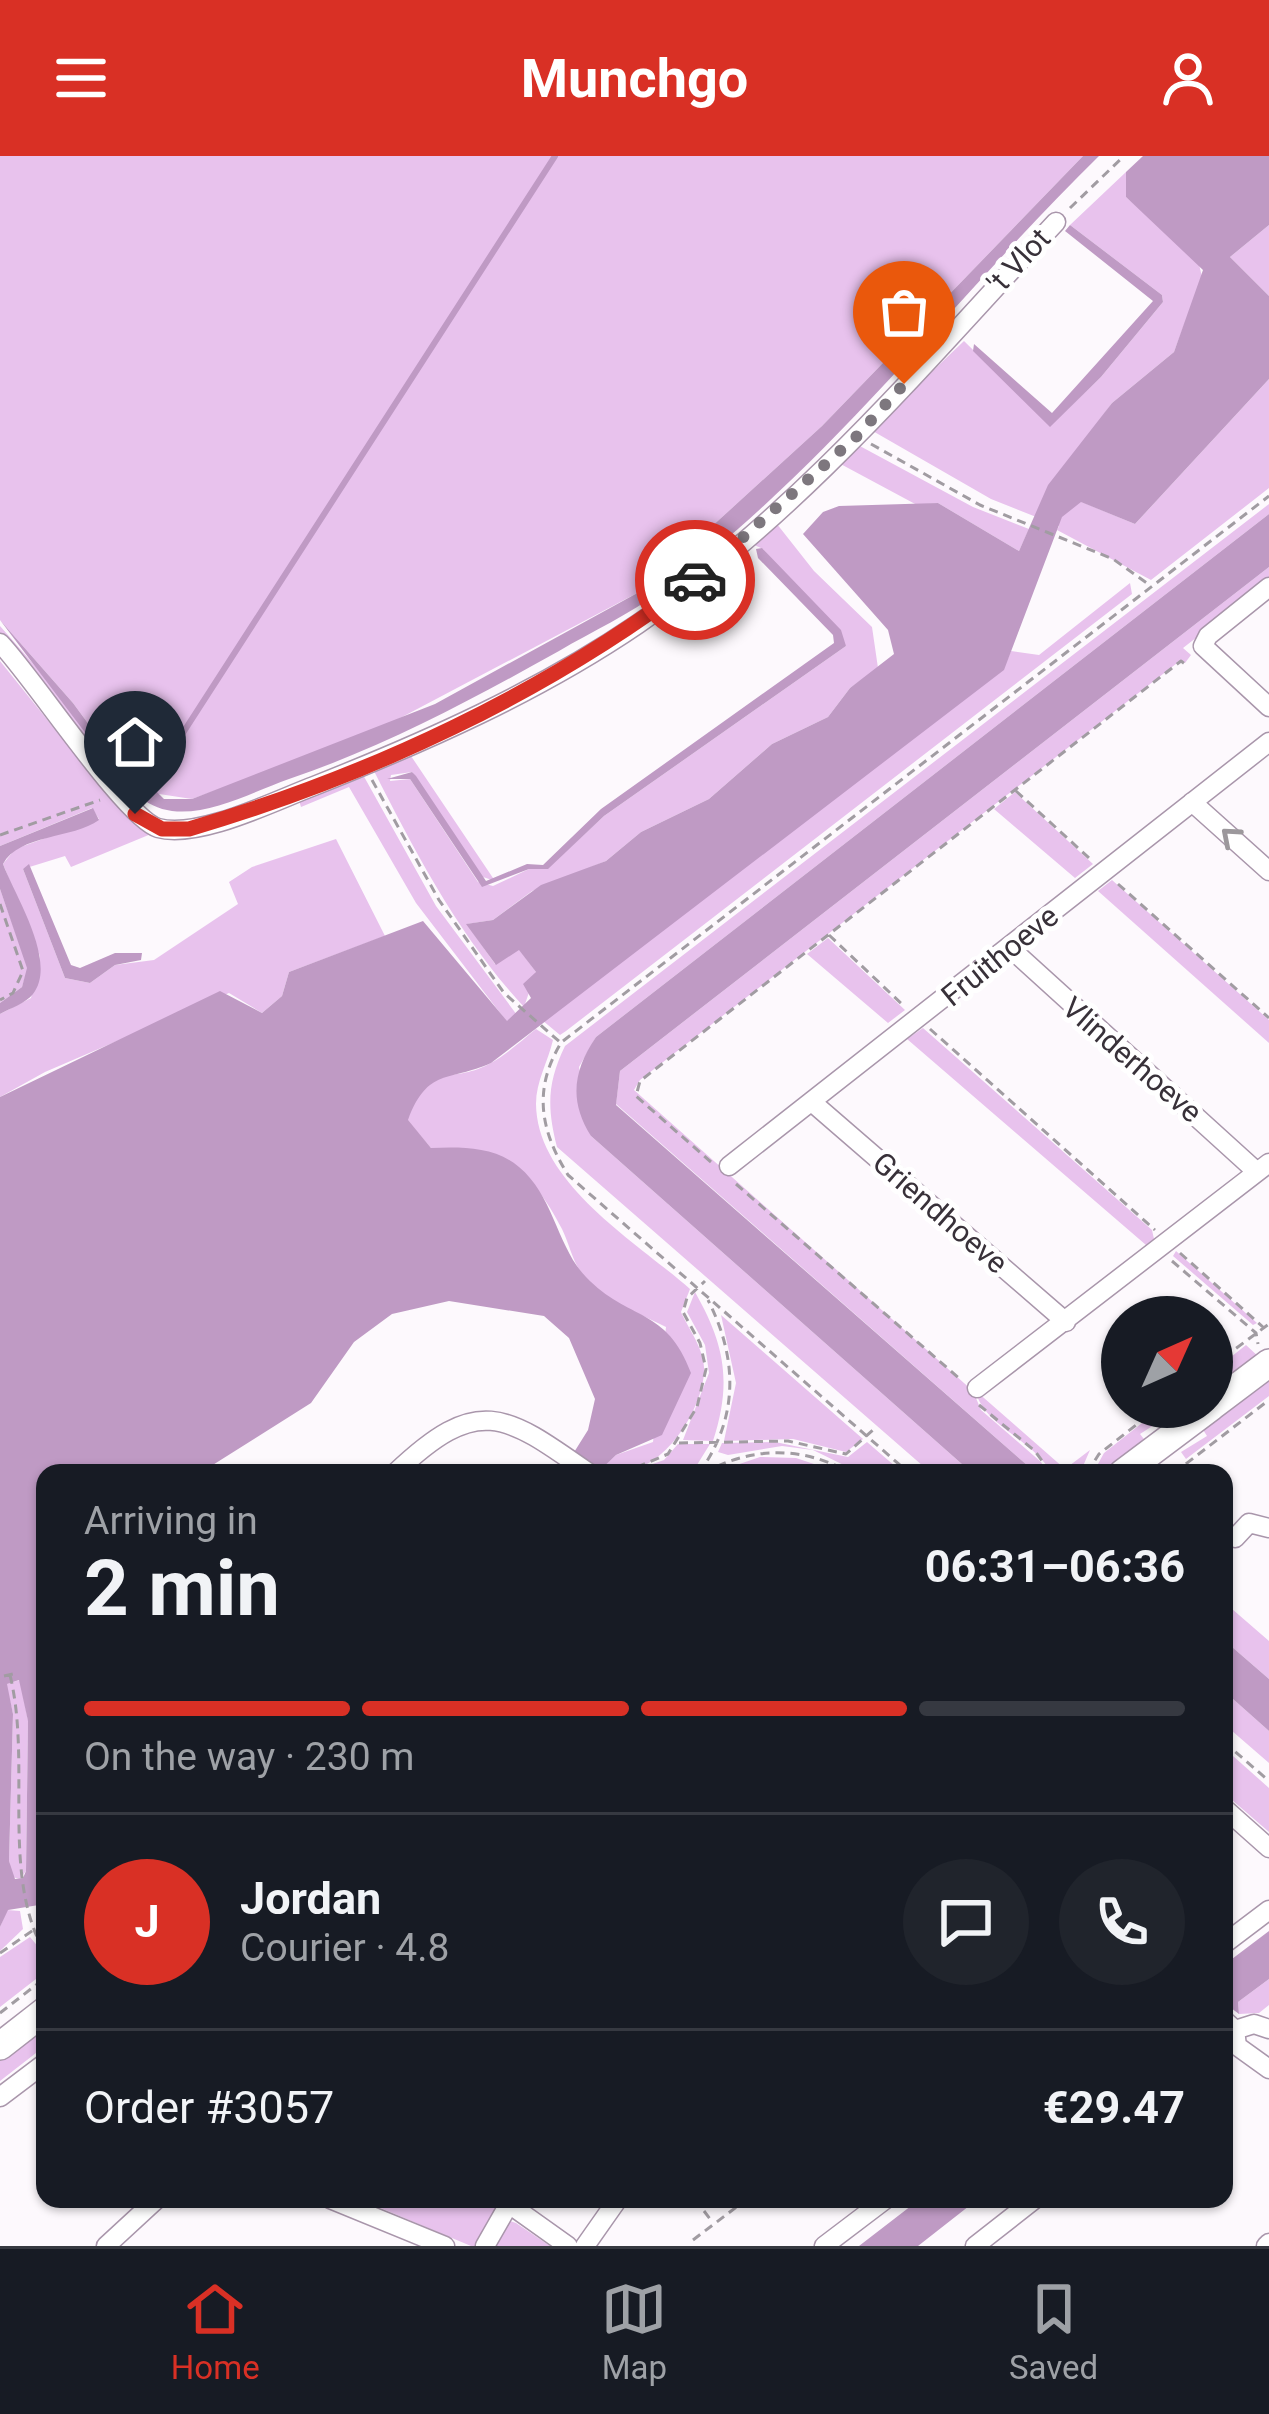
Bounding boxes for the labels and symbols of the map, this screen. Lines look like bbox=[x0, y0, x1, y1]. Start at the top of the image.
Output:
street label: 't Vlot bbox=[980, 221, 1057, 300]
pin bbox=[853, 261, 955, 384]
courier bbox=[635, 520, 755, 640]
pin bbox=[84, 691, 186, 814]
one-way arrow bbox=[1223, 829, 1244, 850]
street label: Fruithoeve bbox=[934, 898, 1065, 1013]
street label: Vlinderhoeve bbox=[1056, 990, 1209, 1130]
street label: Griendhoeve bbox=[866, 1145, 1015, 1281]
north arrow bbox=[1101, 1296, 1233, 1428]

